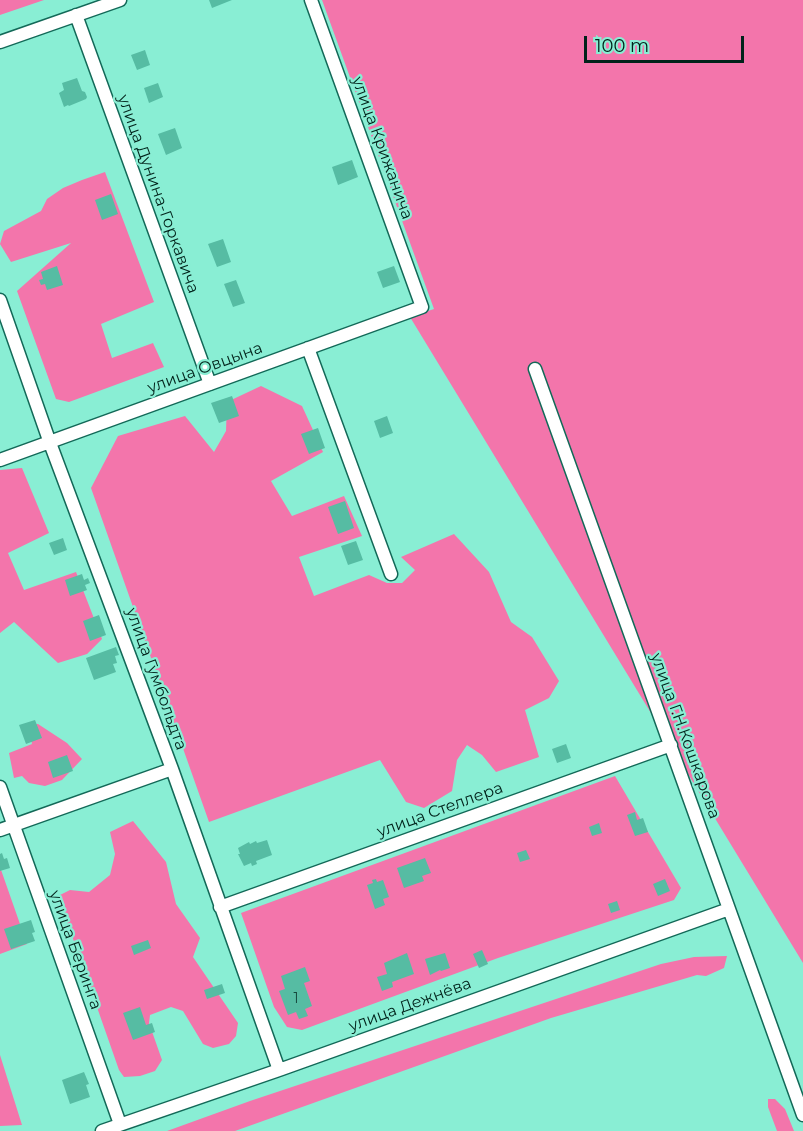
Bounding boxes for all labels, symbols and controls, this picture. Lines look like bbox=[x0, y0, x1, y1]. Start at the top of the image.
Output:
scale bar bbox=[587, 24, 748, 62]
text: 100 m bbox=[595, 35, 649, 57]
street label: улица Крижанича bbox=[347, 74, 417, 222]
street label: улица Дунина-Горкавича bbox=[113, 92, 203, 296]
street label: улица Овцына bbox=[145, 338, 265, 398]
street label: улица Гумбольдта bbox=[121, 605, 191, 753]
street label: улица Г.Н.Кошкарова bbox=[646, 651, 724, 821]
street label: улица Стеллера bbox=[374, 778, 506, 842]
street label: улица Беринга bbox=[45, 888, 105, 1012]
street label: улица Дежнёва bbox=[346, 974, 474, 1036]
house number: 1 bbox=[293, 991, 299, 1007]

